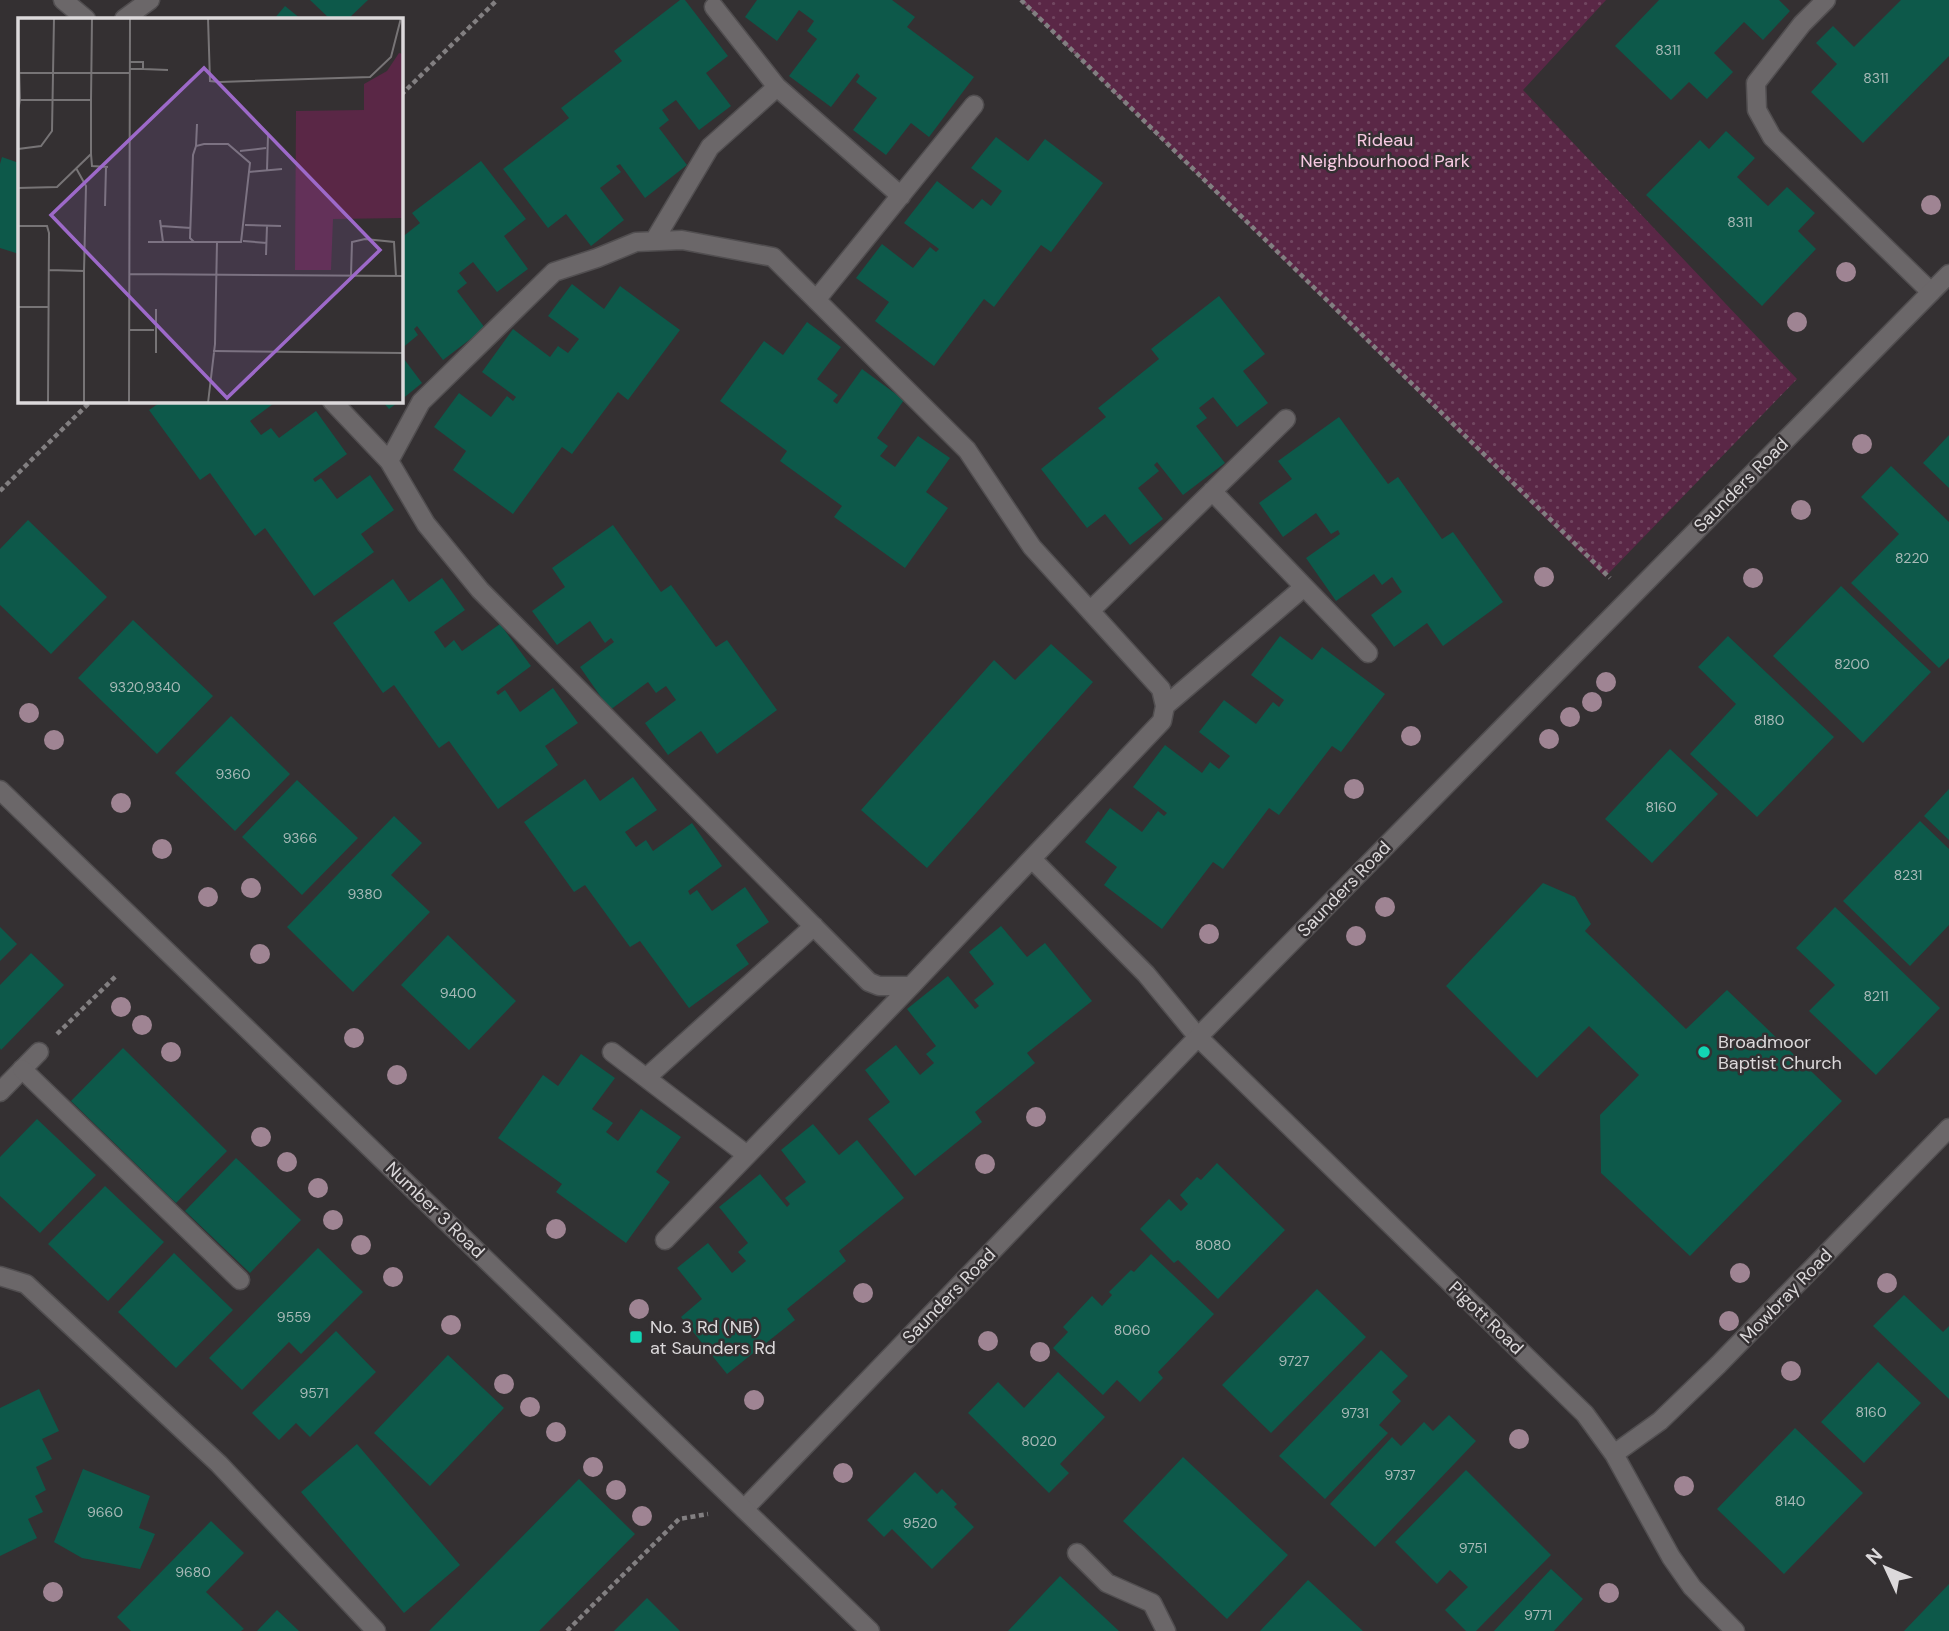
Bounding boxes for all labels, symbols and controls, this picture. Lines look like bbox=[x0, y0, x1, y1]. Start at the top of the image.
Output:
inset map bbox=[18, 18, 402, 402]
house number: 8311 bbox=[1655, 41, 1681, 59]
house number: 8311 bbox=[1863, 69, 1889, 87]
park label: Rideau Neighbourhood Park bbox=[1300, 128, 1470, 173]
house number: 8311 bbox=[1727, 213, 1753, 231]
street label: Saunders Road bbox=[1688, 432, 1794, 538]
house number: 8220 bbox=[1895, 549, 1929, 567]
house number: 8200 bbox=[1834, 655, 1870, 673]
house number: 9320,9340 bbox=[109, 678, 181, 696]
house number: 8180 bbox=[1754, 711, 1784, 729]
house number: 9360 bbox=[215, 765, 251, 783]
house number: 8160 bbox=[1646, 798, 1676, 816]
house number: 9366 bbox=[283, 829, 317, 847]
street label: Saunders Road bbox=[1292, 836, 1396, 942]
house number: 8231 bbox=[1894, 866, 1922, 884]
house number: 9380 bbox=[348, 885, 382, 903]
house number: 9400 bbox=[440, 984, 476, 1002]
house number: 8211 bbox=[1863, 987, 1889, 1005]
place label: Broadmoor Baptist Church bbox=[1718, 1030, 1842, 1075]
marker: Broadmoor Baptist Church bbox=[1696, 1044, 1712, 1060]
street label: Number 3 Road bbox=[380, 1157, 490, 1263]
house number: 8080 bbox=[1195, 1236, 1231, 1254]
street label: Saunders Road bbox=[897, 1243, 1001, 1349]
street label: Mowbray Road bbox=[1735, 1243, 1837, 1349]
street label: Pigott Road bbox=[1443, 1276, 1529, 1360]
house number: 9559 bbox=[277, 1308, 311, 1326]
place label: No. 3 Rd (NB) at Saunders Rd bbox=[650, 1315, 776, 1360]
house number: 8060 bbox=[1114, 1321, 1150, 1339]
marker: No. 3 Rd (NB) at Saunders Rd bbox=[628, 1329, 644, 1345]
house number: 9727 bbox=[1279, 1352, 1309, 1370]
house number: 9571 bbox=[300, 1384, 329, 1402]
house number: 8160 bbox=[1856, 1403, 1886, 1421]
house number: 9731 bbox=[1341, 1404, 1369, 1422]
house number: 8020 bbox=[1021, 1432, 1057, 1450]
house number: 9737 bbox=[1384, 1466, 1416, 1484]
house number: 8140 bbox=[1775, 1492, 1805, 1510]
house number: 9660 bbox=[87, 1503, 123, 1521]
house number: 9520 bbox=[903, 1514, 937, 1532]
north arrow bbox=[1851, 1533, 1921, 1603]
house number: 9751 bbox=[1459, 1539, 1487, 1557]
text: N bbox=[1860, 1543, 1888, 1570]
house number: 9680 bbox=[175, 1563, 211, 1581]
house number: 9771 bbox=[1524, 1606, 1552, 1624]

